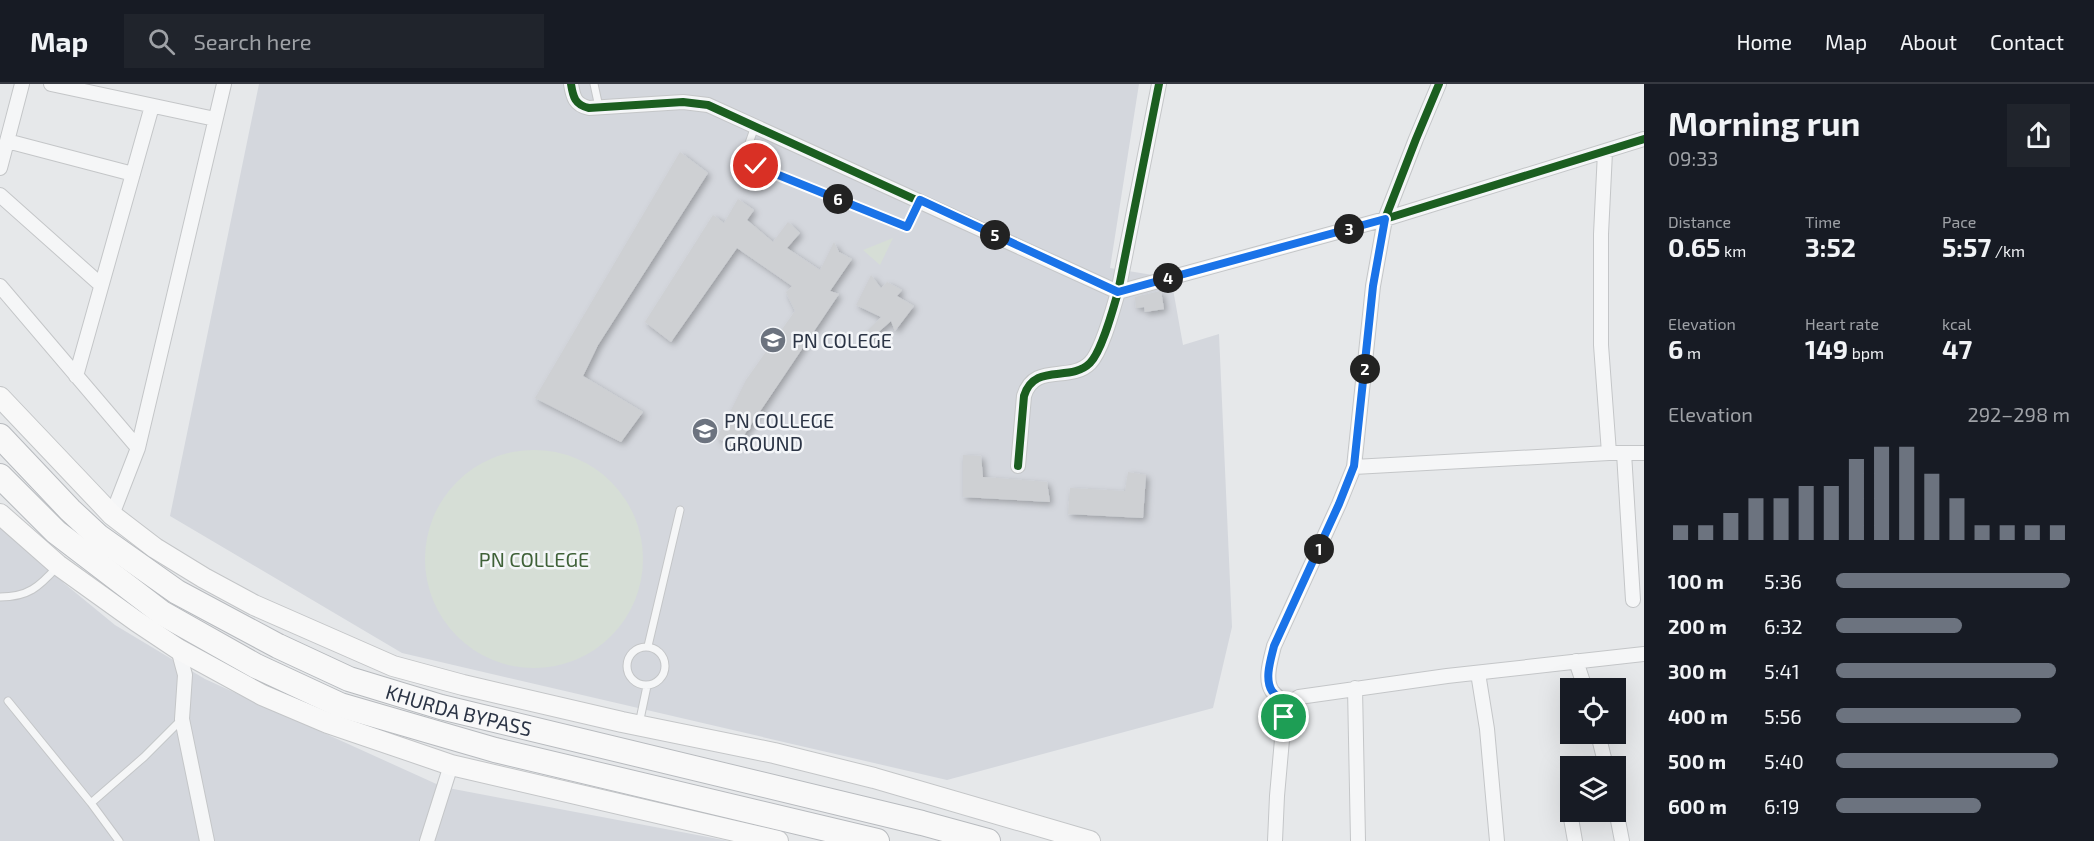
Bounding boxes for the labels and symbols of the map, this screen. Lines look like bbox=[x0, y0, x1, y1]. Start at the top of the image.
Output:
pin bbox=[730, 140, 781, 191]
pin: 6 bbox=[823, 184, 853, 214]
pin: 3 bbox=[1334, 214, 1364, 244]
pin: 5 bbox=[980, 220, 1010, 250]
pin: 4 bbox=[1153, 263, 1183, 293]
school or university icon: PN COLEGE bbox=[758, 325, 788, 355]
place label: PN COLEGE bbox=[792, 328, 892, 352]
pin: 2 bbox=[1350, 354, 1380, 384]
place label: PN COLLEGE GROUND bbox=[724, 408, 834, 455]
school or university icon: PN COLLEGE GROUND bbox=[690, 416, 720, 446]
pin: 1 bbox=[1304, 534, 1334, 564]
park label: PN COLLEGE bbox=[479, 547, 589, 571]
street label: KHURDA BYPASS bbox=[383, 679, 534, 741]
pin bbox=[1258, 691, 1309, 742]

